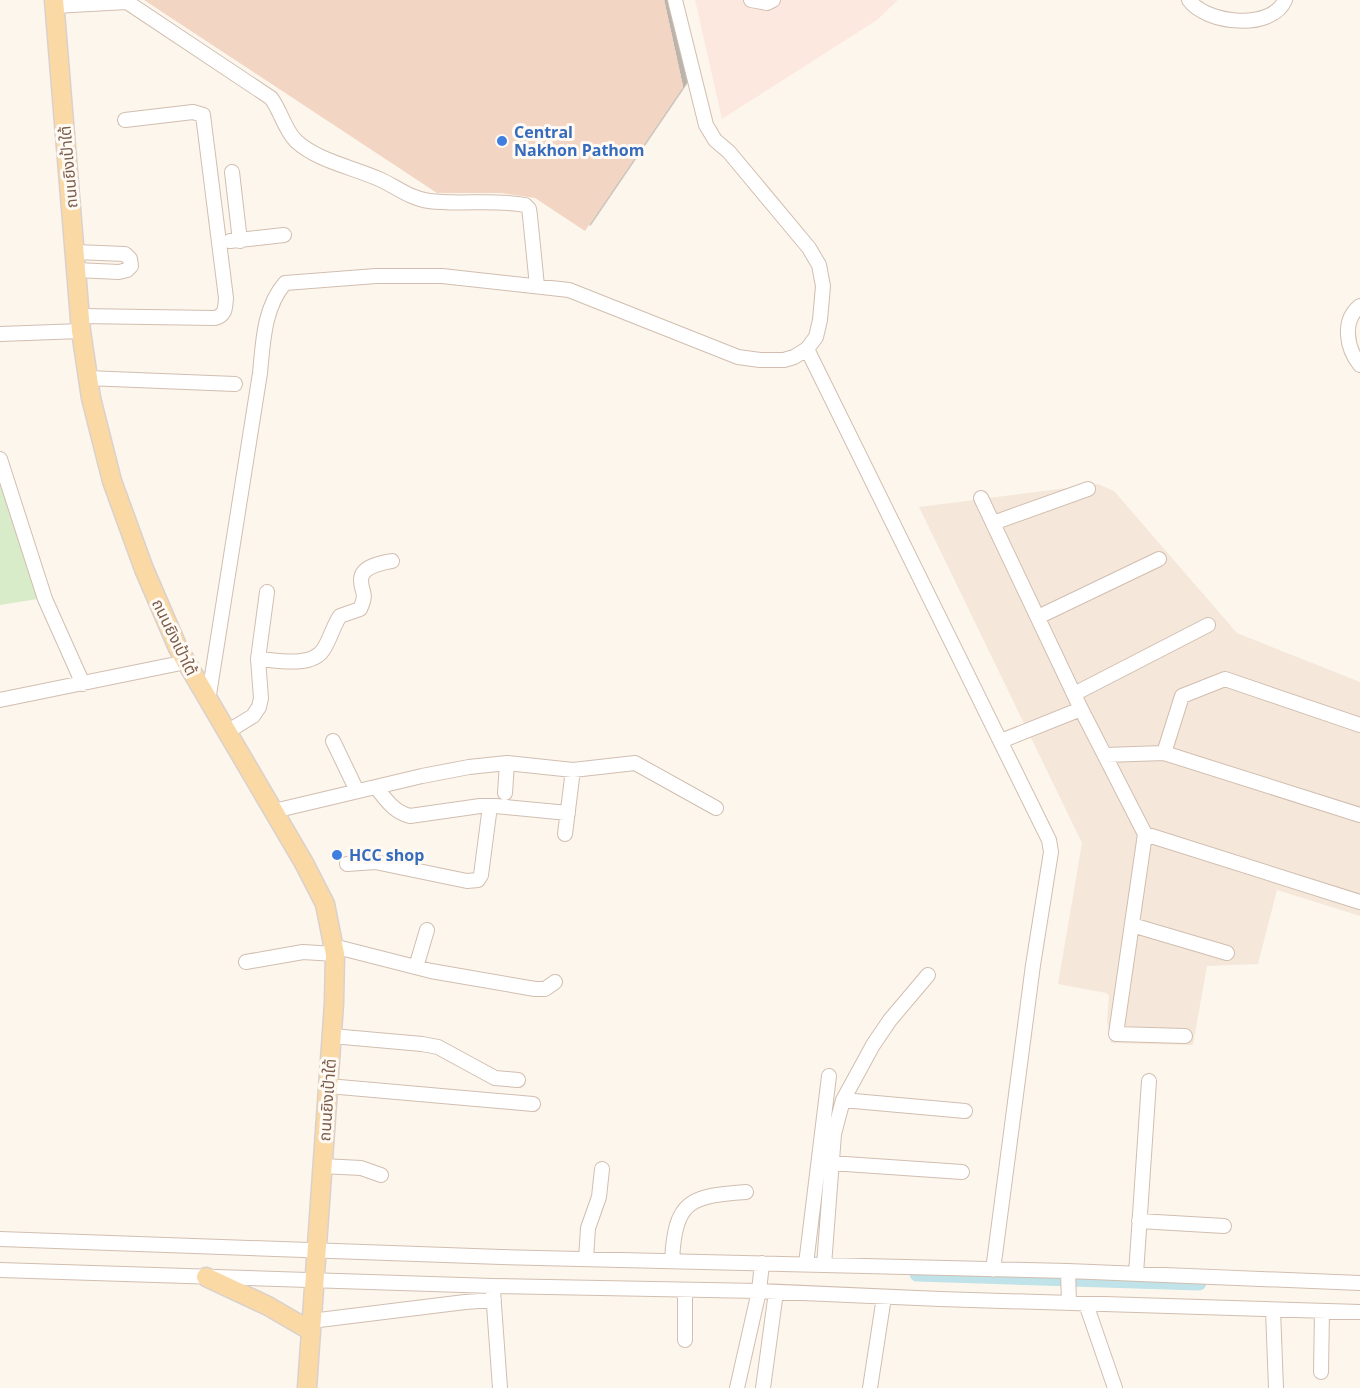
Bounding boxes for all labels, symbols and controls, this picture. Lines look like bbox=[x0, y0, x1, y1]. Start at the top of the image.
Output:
place label: Central Nakhon Pathom bbox=[514, 121, 644, 161]
street label: ถนนยิงเป้าใต้ bbox=[53, 125, 83, 209]
marker: Central Nakhon Pathom bbox=[495, 134, 509, 148]
street label: ถนนยิงเป้าใต้ bbox=[147, 595, 203, 679]
place label: HCC shop bbox=[349, 844, 424, 866]
marker: HCC shop bbox=[330, 848, 344, 862]
street label: ถนนยิงเป้าใต้ bbox=[313, 1058, 341, 1142]

